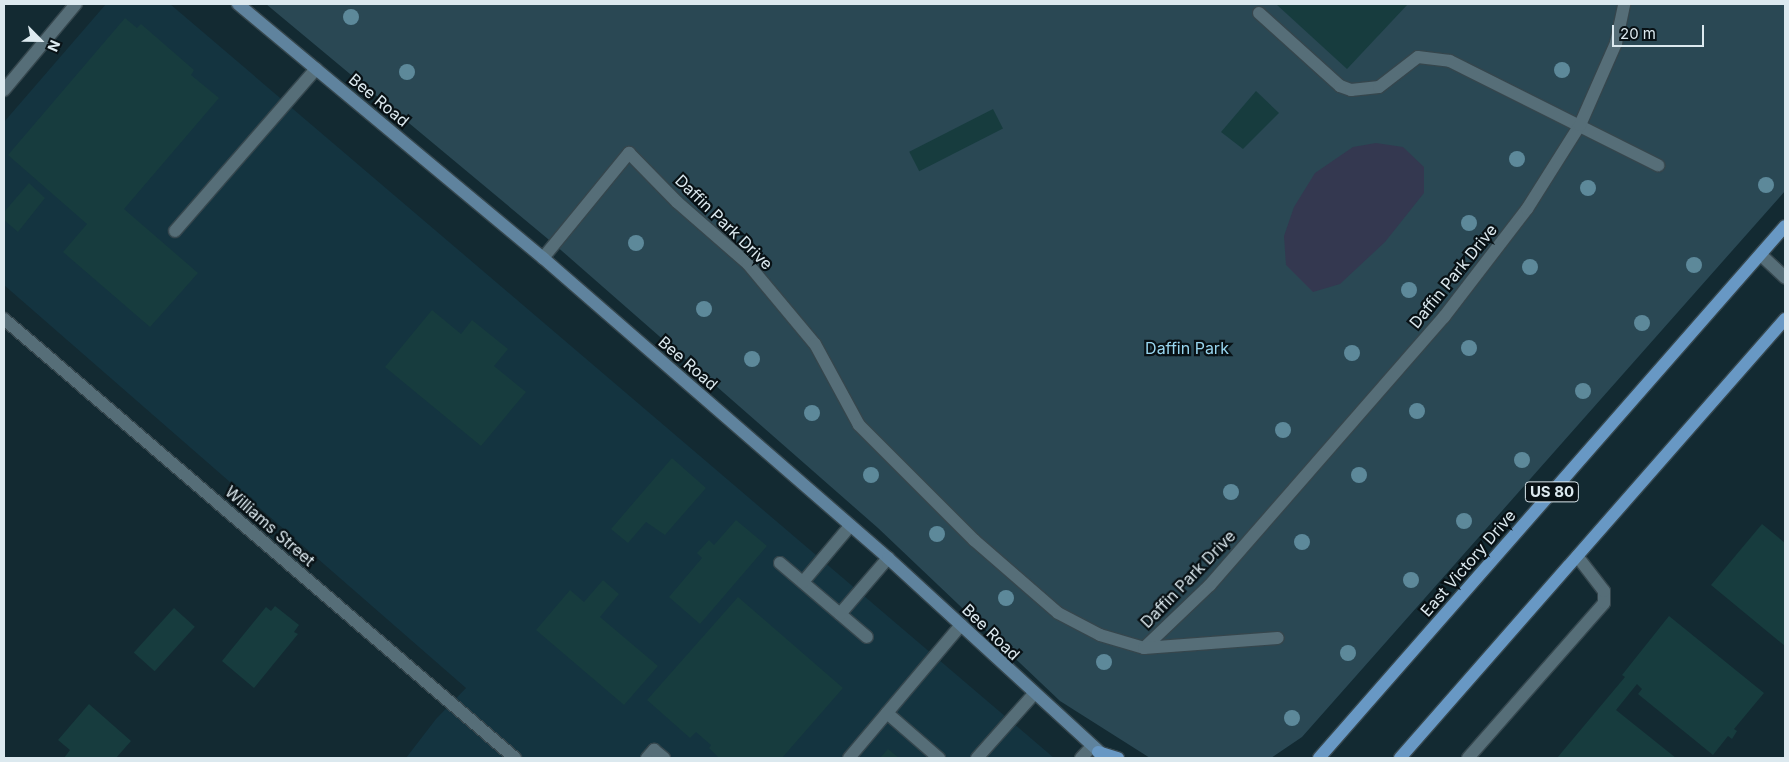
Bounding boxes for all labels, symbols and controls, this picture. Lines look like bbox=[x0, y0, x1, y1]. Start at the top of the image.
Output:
north arrow bbox=[15, 15, 65, 65]
scale bar bbox=[1614, 15, 1706, 47]
text: 20 m bbox=[1620, 24, 1656, 43]
text: N bbox=[44, 38, 64, 54]
street label: Bee Road bbox=[345, 69, 413, 131]
street label: Daffin Park Drive bbox=[671, 171, 777, 273]
street label: Daffin Park Drive bbox=[1405, 220, 1501, 332]
street label: Bee Road bbox=[654, 332, 722, 394]
park label: Daffin Park bbox=[1145, 338, 1229, 358]
road number: US 80 bbox=[1524, 480, 1580, 504]
street label: Williams Street bbox=[221, 482, 319, 570]
street label: East Victory Drive bbox=[1416, 506, 1520, 620]
street label: Daffin Park Drive bbox=[1137, 526, 1239, 632]
street label: Bee Road bbox=[958, 600, 1024, 664]

